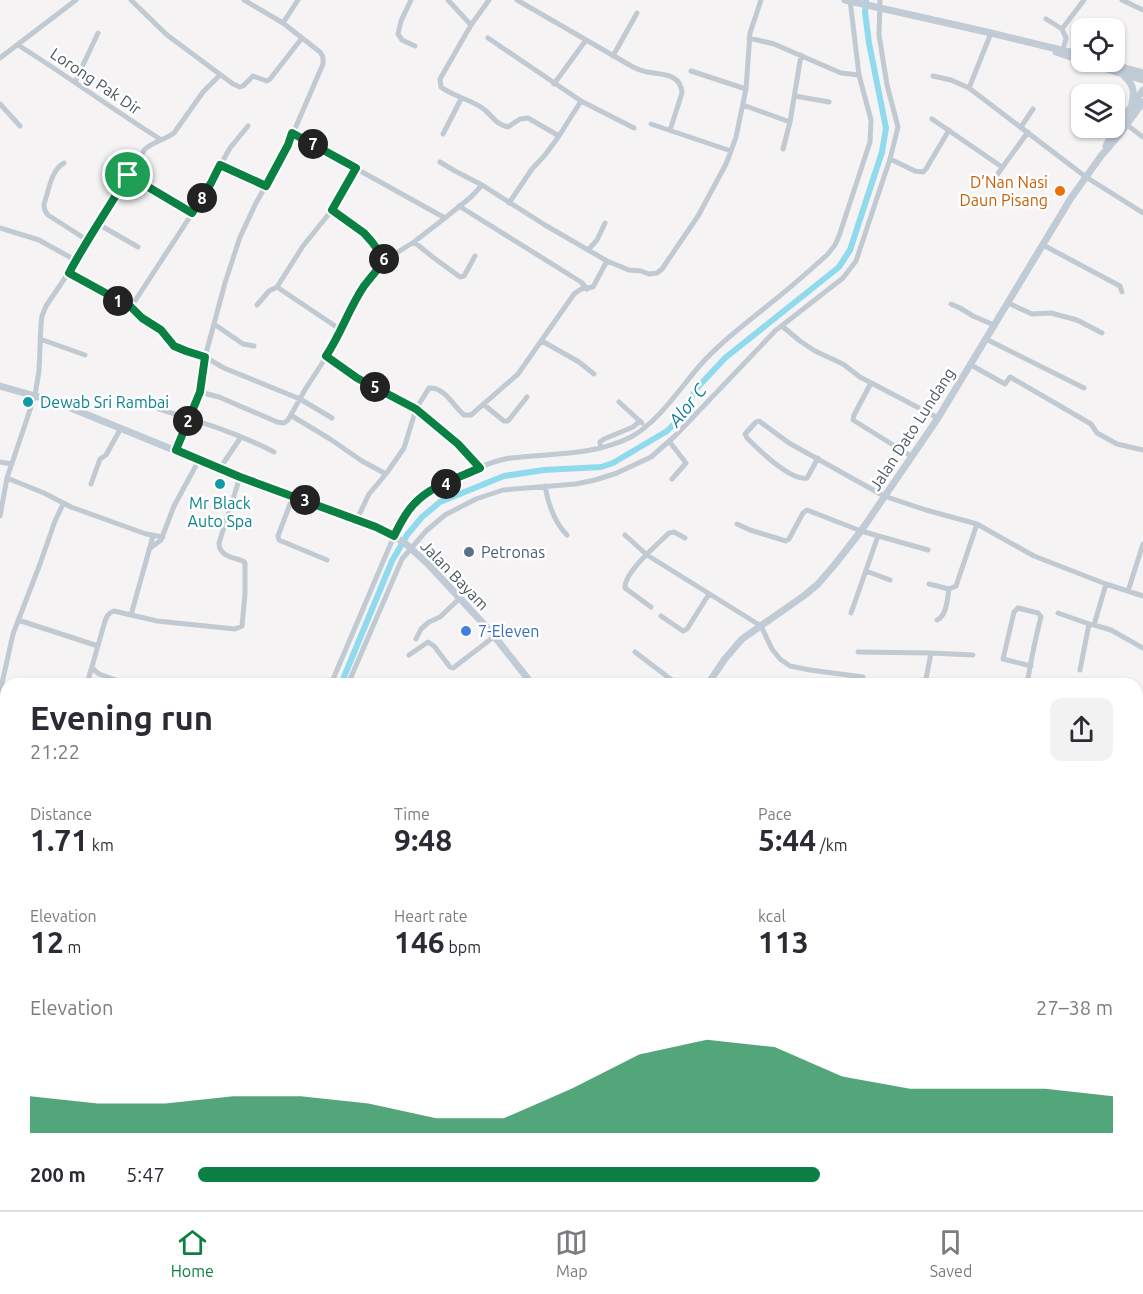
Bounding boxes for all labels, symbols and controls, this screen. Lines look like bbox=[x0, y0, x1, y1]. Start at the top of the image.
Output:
map controls bbox=[1071, 18, 1125, 138]
button: locate bbox=[1071, 18, 1125, 72]
street label: Lorong Pak Dir bbox=[47, 44, 145, 118]
button: layers bbox=[1071, 84, 1125, 138]
pin: 7 bbox=[298, 129, 328, 159]
text: 7 bbox=[308, 135, 318, 153]
pin bbox=[102, 149, 153, 200]
icon: arrive bbox=[111, 158, 144, 191]
place label: D’Nan Nasi Daun Pisang bbox=[960, 173, 1048, 209]
pin: 8 bbox=[187, 183, 217, 213]
marker: D’Nan Nasi Daun Pisang bbox=[1053, 184, 1067, 198]
text: 8 bbox=[197, 189, 207, 207]
pin: 6 bbox=[369, 244, 399, 274]
text: 6 bbox=[379, 250, 389, 268]
pin: 1 bbox=[103, 286, 133, 316]
text: 1 bbox=[113, 292, 123, 310]
street label: Jalan Dato Lundang bbox=[866, 364, 958, 494]
pin: 5 bbox=[360, 372, 390, 402]
text: 5 bbox=[370, 378, 380, 396]
water label: Alor C bbox=[663, 379, 710, 431]
place label: Dewab Sri Rambai bbox=[40, 393, 169, 411]
marker: Dewab Sri Rambai bbox=[21, 395, 35, 409]
pin: 2 bbox=[173, 406, 203, 436]
text: 2 bbox=[183, 412, 193, 430]
pin: 4 bbox=[431, 469, 461, 499]
text: 4 bbox=[441, 475, 451, 493]
marker: Mr Black Auto Spa bbox=[213, 477, 227, 491]
pin: 3 bbox=[290, 485, 320, 515]
text: 3 bbox=[300, 491, 310, 509]
place label: Mr Black Auto Spa bbox=[188, 494, 252, 530]
street label: Jalan Bayam bbox=[417, 537, 493, 613]
place label: Petronas bbox=[481, 543, 545, 561]
marker: Petronas bbox=[462, 545, 476, 559]
place label: 7-Eleven bbox=[478, 622, 539, 640]
marker: 7-Eleven bbox=[459, 624, 473, 638]
button: share bbox=[1050, 698, 1113, 761]
text: Evening run bbox=[30, 699, 213, 736]
text: 21:22 bbox=[30, 740, 80, 763]
text: Distance bbox=[30, 805, 92, 823]
text: Time bbox=[394, 805, 430, 823]
text: Pace bbox=[758, 805, 792, 823]
text: 1.71 bbox=[30, 823, 88, 857]
text: 9:48 bbox=[394, 823, 452, 857]
text: 5:44 bbox=[758, 823, 816, 857]
text: km bbox=[88, 836, 114, 854]
text: /km bbox=[816, 836, 848, 854]
text: Elevation bbox=[30, 907, 97, 925]
text: Heart rate bbox=[394, 907, 468, 925]
text: kcal bbox=[758, 907, 786, 925]
text: 12 bbox=[30, 925, 64, 959]
text: 146 bbox=[394, 925, 445, 959]
text: 113 bbox=[758, 925, 809, 959]
text: m bbox=[64, 938, 81, 956]
text: bpm bbox=[445, 938, 481, 956]
text: Elevation bbox=[30, 996, 113, 1019]
text: 27–38 m bbox=[1036, 996, 1113, 1019]
text: 200 m bbox=[30, 1163, 86, 1186]
text: 5:47 bbox=[126, 1163, 165, 1186]
tab: Home bbox=[171, 1226, 214, 1280]
tab: Map bbox=[555, 1226, 588, 1280]
tab: Saved bbox=[930, 1226, 972, 1280]

